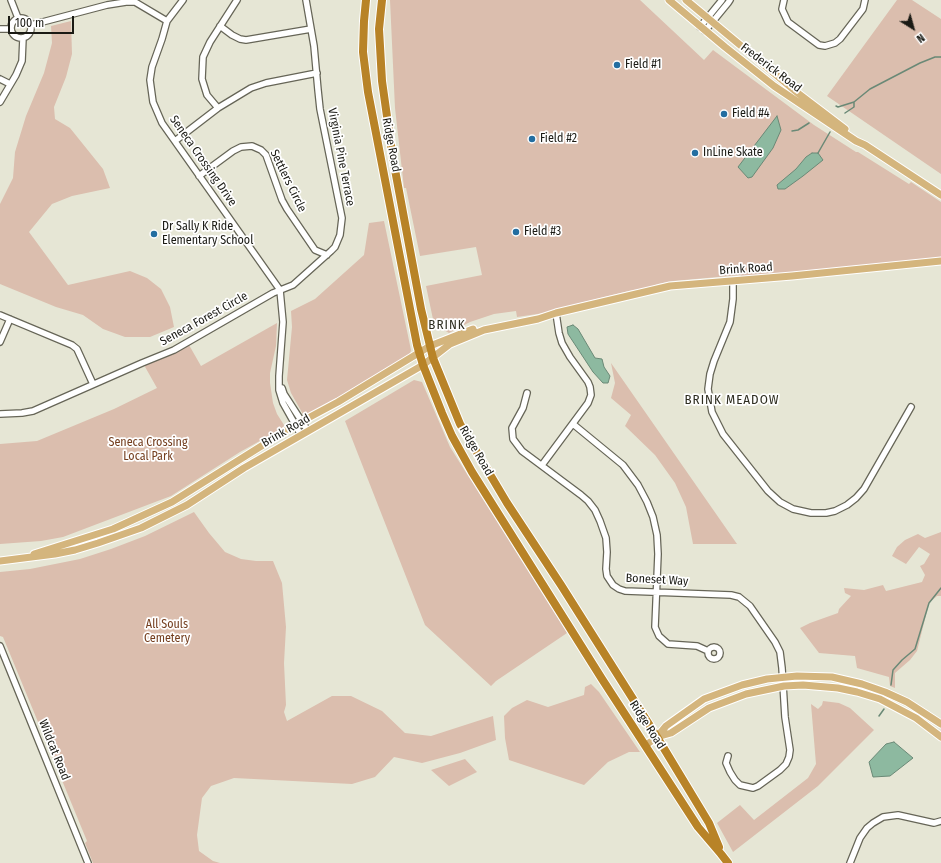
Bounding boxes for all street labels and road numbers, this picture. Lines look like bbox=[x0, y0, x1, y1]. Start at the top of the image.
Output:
street label: Frederick Road bbox=[738, 40, 804, 96]
street label: Virginia Pine Terrace bbox=[324, 107, 358, 207]
street label: Seneca Crossing Drive bbox=[166, 113, 240, 209]
street label: Ridge Road bbox=[379, 117, 403, 173]
street label: Settlers Circle bbox=[267, 147, 309, 215]
street label: Brink Road bbox=[719, 260, 773, 278]
street label: Seneca Forest Circle bbox=[158, 289, 250, 349]
street label: Brink Road bbox=[259, 411, 313, 451]
street label: Ridge Road bbox=[456, 424, 496, 478]
street label: Boneset Way bbox=[625, 571, 689, 589]
street label: Ridge Road bbox=[626, 698, 668, 752]
street label: Wildcat Road bbox=[35, 718, 73, 782]

